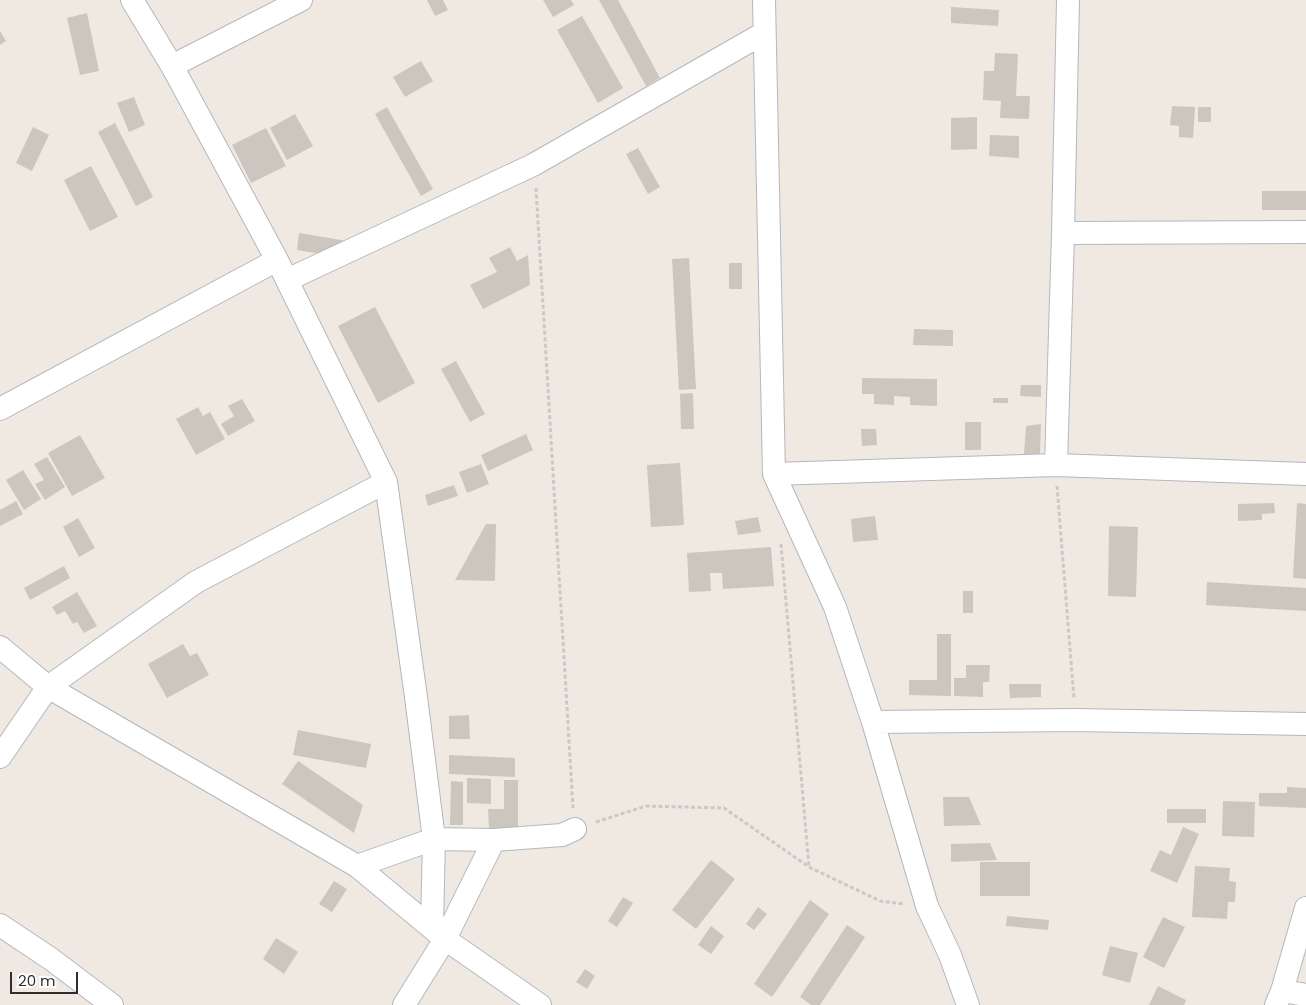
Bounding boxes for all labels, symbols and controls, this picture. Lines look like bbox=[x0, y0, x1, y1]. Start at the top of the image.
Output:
scale bar bbox=[12, 962, 80, 994]
text: 20 m bbox=[18, 970, 56, 991]

